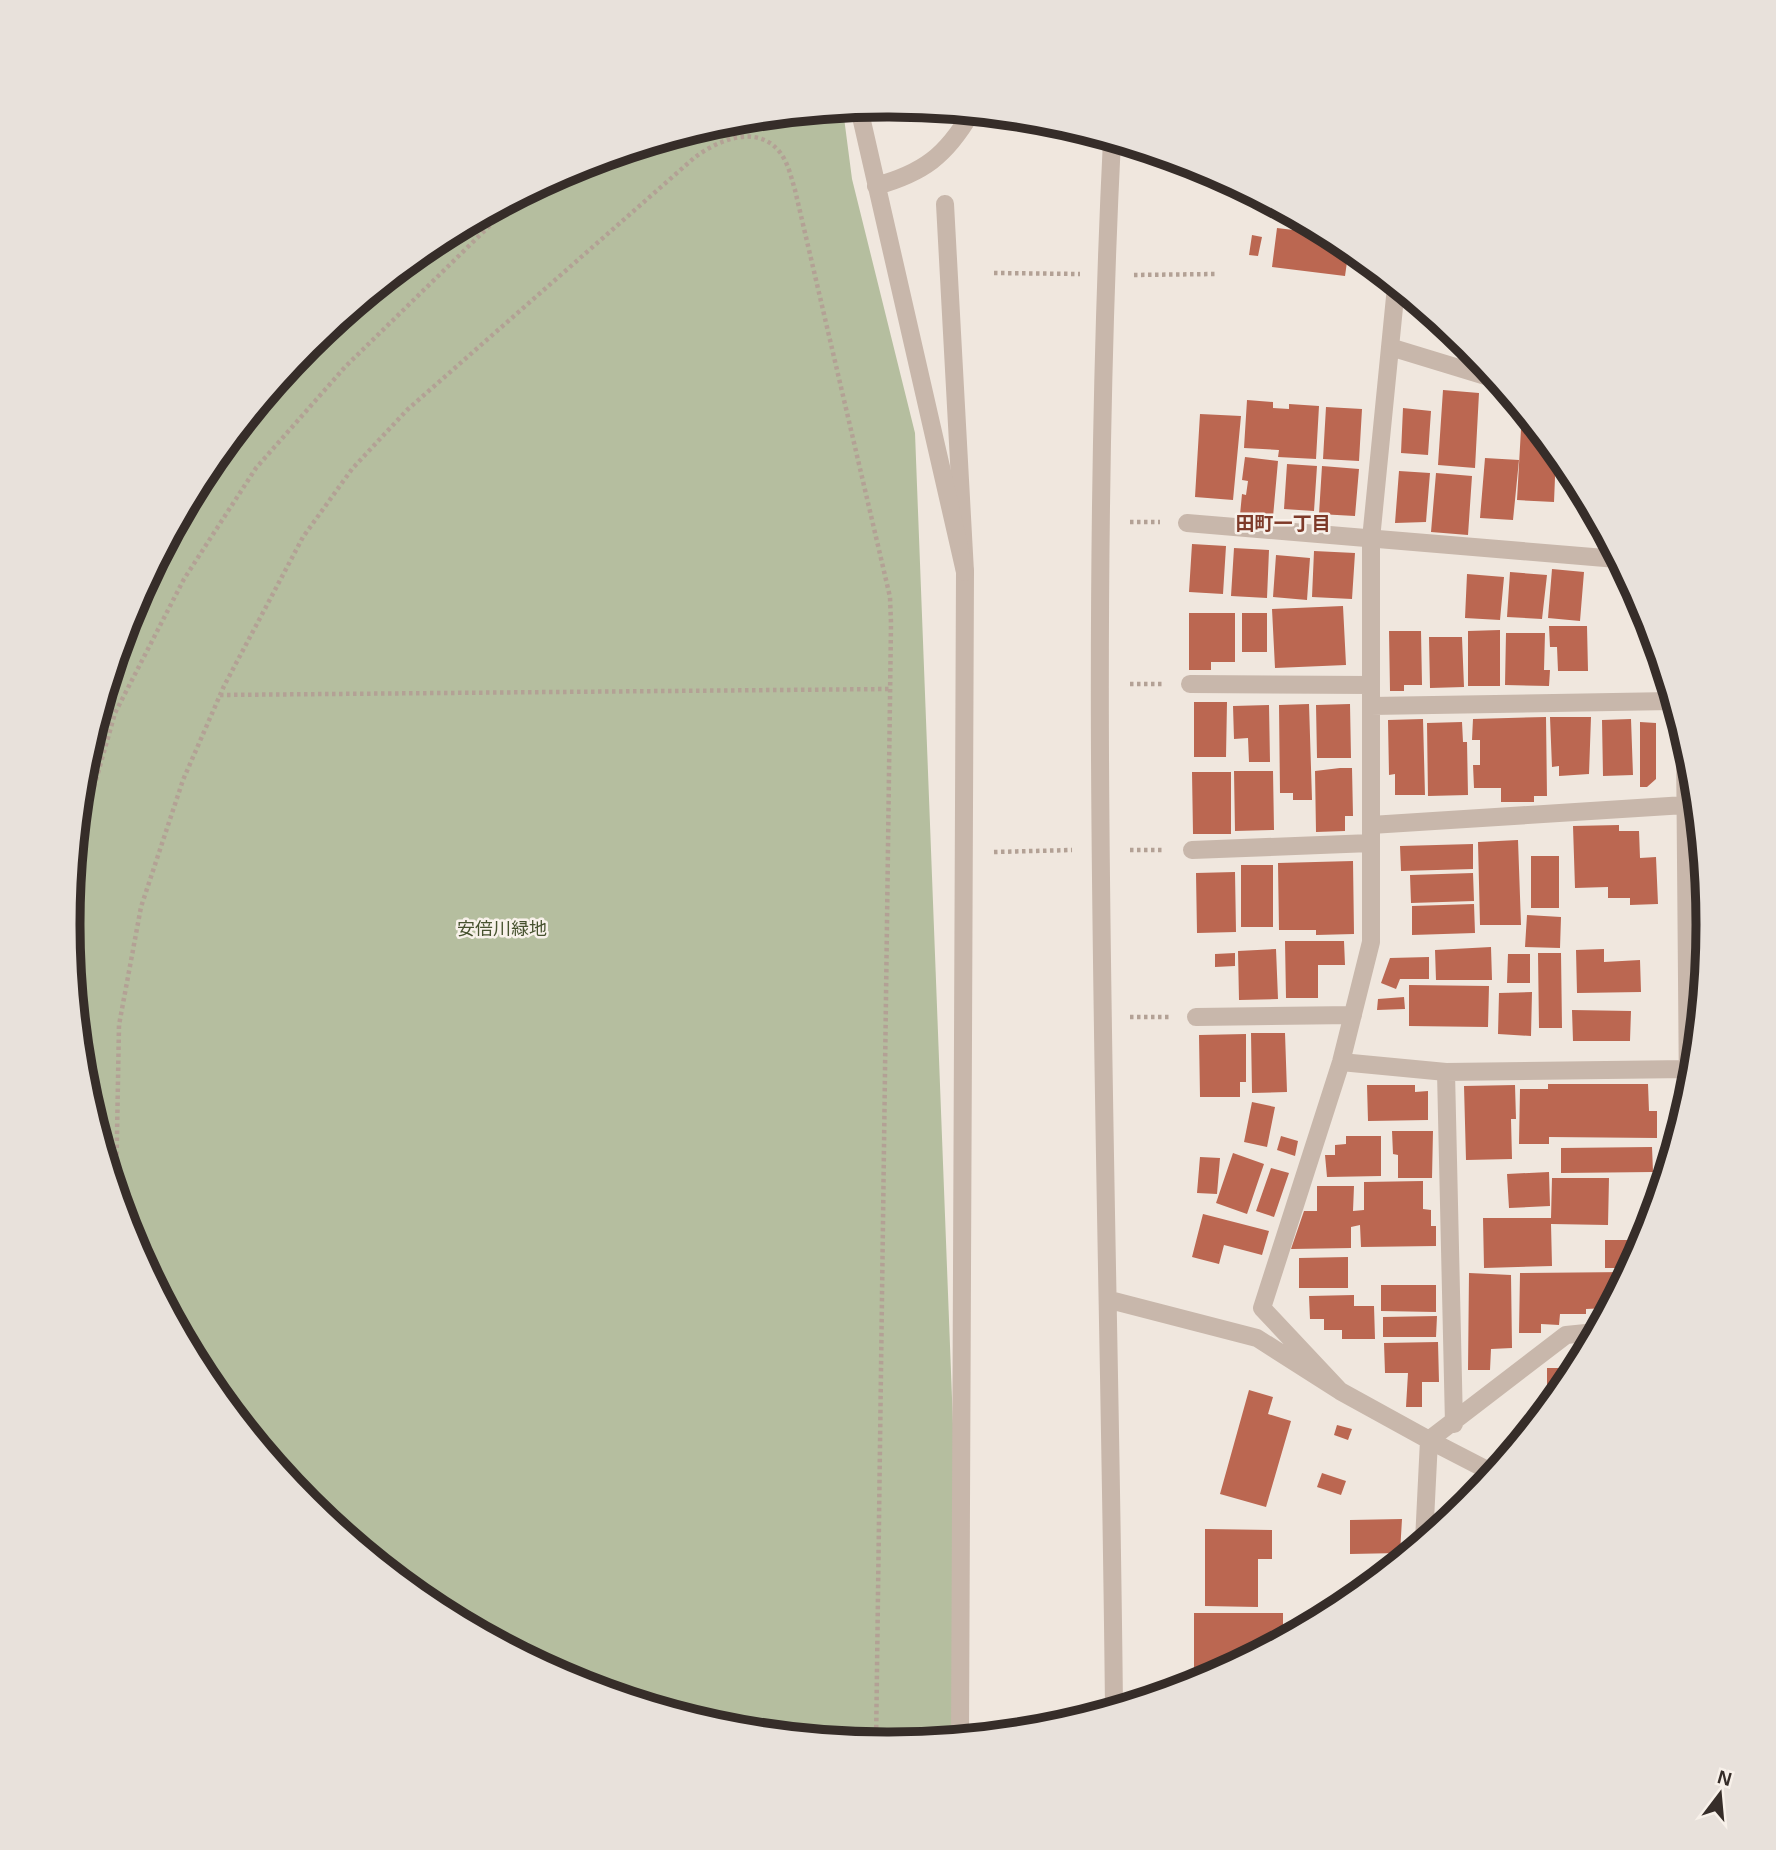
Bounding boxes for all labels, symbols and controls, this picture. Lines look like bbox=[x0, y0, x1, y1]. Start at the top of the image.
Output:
district label: 田町一丁目 bbox=[1235, 513, 1331, 534]
park label: 安倍川緑地 bbox=[457, 919, 547, 939]
north arrow bbox=[1685, 1759, 1755, 1829]
text: N bbox=[1715, 1766, 1734, 1790]

